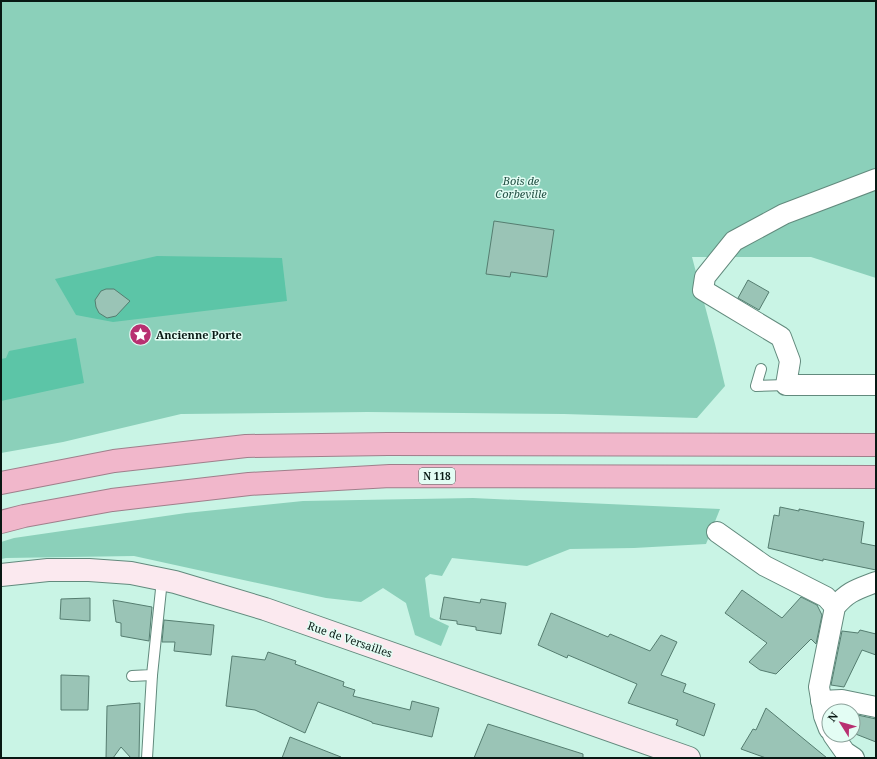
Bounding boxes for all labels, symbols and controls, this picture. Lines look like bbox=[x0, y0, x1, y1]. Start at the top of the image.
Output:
park label: Bois de Corbeville bbox=[495, 173, 547, 201]
place icon: Ancienne Porte bbox=[128, 321, 154, 347]
place label: Ancienne Porte bbox=[156, 327, 242, 342]
road number: N 118 bbox=[419, 468, 455, 484]
street label: Rue de Versailles bbox=[306, 617, 394, 661]
north arrow bbox=[821, 703, 861, 743]
text: N bbox=[824, 708, 841, 725]

